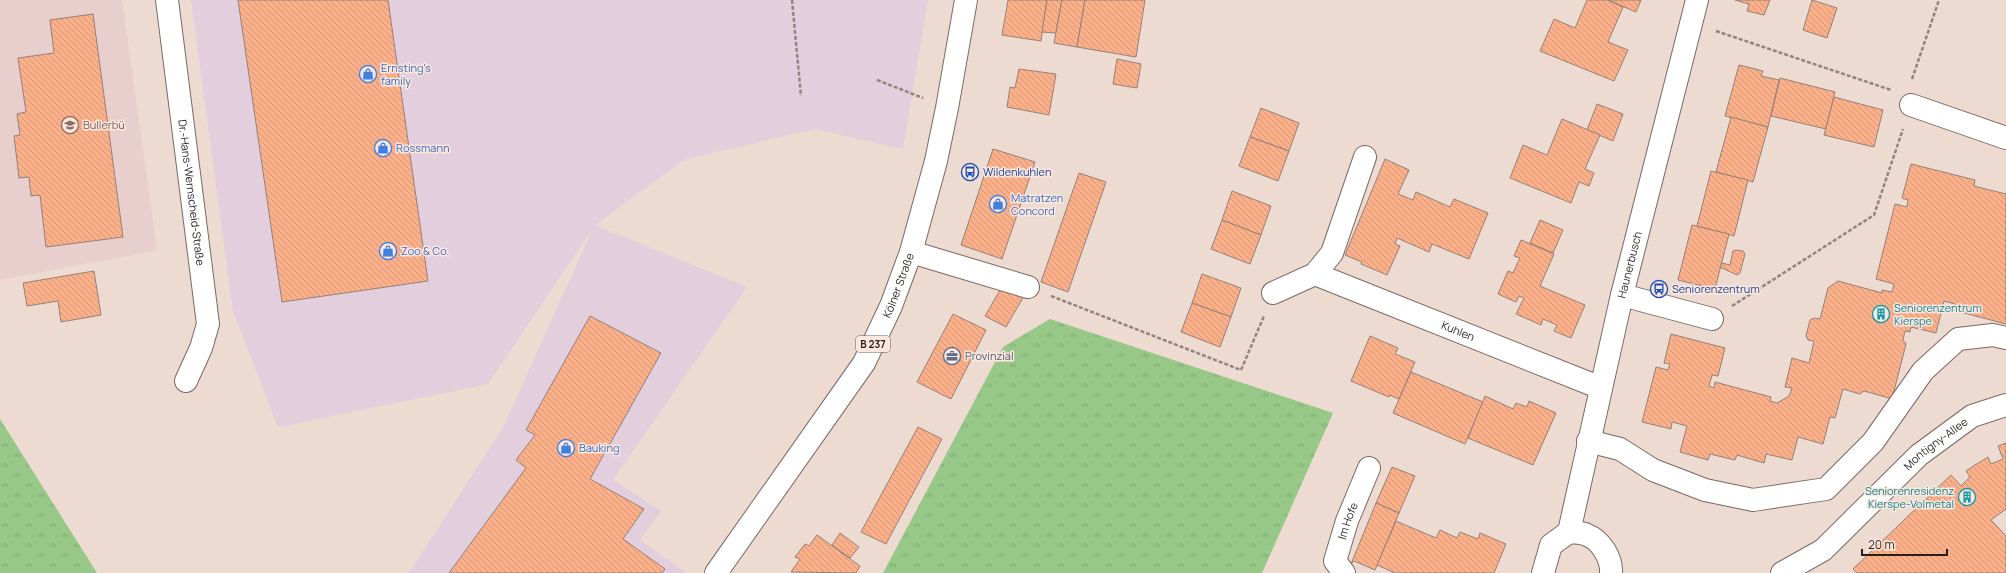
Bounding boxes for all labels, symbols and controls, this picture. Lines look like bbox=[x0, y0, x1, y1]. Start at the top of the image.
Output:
place label: Ernsting's family bbox=[381, 60, 431, 88]
shop icon: Ernsting's family bbox=[358, 64, 378, 84]
school or university icon: Bullerbü bbox=[60, 115, 80, 135]
place label: Bullerbü bbox=[83, 117, 125, 132]
street label: Dr.-Hans-Wernscheid-Straße bbox=[175, 118, 209, 267]
shop icon: Rossmann bbox=[373, 138, 393, 158]
place label: Rossmann bbox=[396, 140, 449, 155]
bus stop icon: Wildenkuhlen bbox=[960, 162, 980, 182]
place label: Wildenkuhlen bbox=[983, 164, 1051, 179]
place label: Matratzen Concord bbox=[1011, 190, 1063, 218]
shop icon: Matratzen Concord bbox=[988, 194, 1008, 214]
street label: Haunerbusch bbox=[1613, 230, 1645, 300]
shop icon: Zoo & Co. bbox=[378, 241, 398, 261]
place label: Zoo & Co. bbox=[401, 243, 449, 258]
street label: Kölner Straße bbox=[879, 250, 917, 320]
bus stop icon: Seniorenzentrum bbox=[1649, 279, 1669, 299]
place label: Seniorenzentrum bbox=[1672, 281, 1760, 296]
place label: Seniorenzentrum Kierspe bbox=[1894, 300, 1982, 328]
building icon: Seniorenzentrum Kierspe bbox=[1871, 304, 1891, 324]
street label: Kuhlen bbox=[1439, 317, 1477, 344]
road number: B 237 bbox=[856, 336, 890, 352]
office icon: Provinzial bbox=[942, 346, 962, 366]
place label: Provinzial bbox=[965, 348, 1014, 363]
street label: Montigny-Allee bbox=[1900, 413, 1971, 473]
shop icon: Bauking bbox=[556, 438, 576, 458]
place label: Bauking bbox=[579, 440, 619, 455]
place label: Seniorenresidenz Kierspe-Volmetal bbox=[1865, 483, 1954, 511]
building icon: Seniorenresidenz Kierspe-Volmetal bbox=[1957, 487, 1977, 507]
street label: Im Hofe bbox=[1334, 500, 1361, 541]
scale bar bbox=[1862, 531, 1947, 557]
text: 20 m bbox=[1868, 536, 1895, 553]

